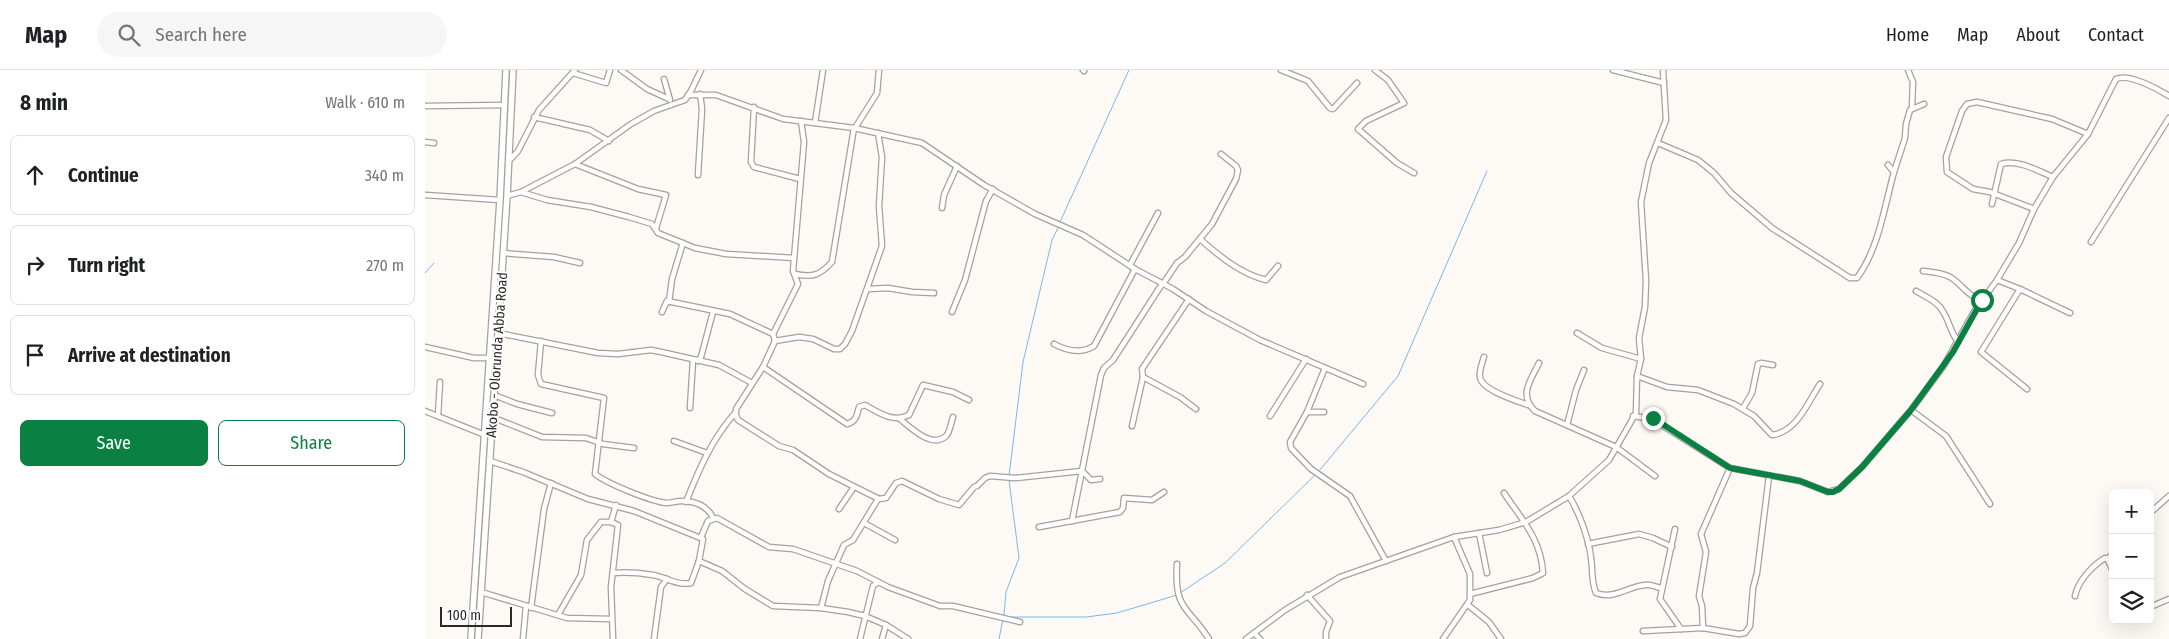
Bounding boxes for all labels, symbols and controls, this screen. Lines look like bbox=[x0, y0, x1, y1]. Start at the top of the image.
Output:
search box bbox=[97, 12, 447, 57]
text: Map bbox=[25, 21, 67, 49]
icon: search bbox=[115, 21, 143, 49]
text: Search here bbox=[155, 23, 247, 46]
text: Home bbox=[1886, 24, 1929, 46]
text: Map bbox=[1957, 24, 1988, 46]
text: About bbox=[2016, 24, 2060, 46]
text: Contact bbox=[2088, 24, 2144, 46]
text: 8 min bbox=[20, 90, 68, 116]
text: Walk · 610 m bbox=[325, 93, 405, 112]
icon: ahead bbox=[21, 161, 49, 189]
text: Continue bbox=[68, 164, 139, 187]
text: 340 m bbox=[365, 166, 404, 185]
icon: right bbox=[21, 251, 49, 279]
text: Turn right bbox=[68, 254, 145, 277]
text: 270 m bbox=[366, 256, 404, 275]
street label: Akobo - Olorunda Abba Road bbox=[483, 272, 511, 438]
route start bbox=[1971, 289, 1994, 312]
icon: arrive bbox=[21, 341, 49, 369]
text: Arrive at destination bbox=[68, 344, 231, 367]
route end bbox=[1642, 407, 1665, 430]
button: Save bbox=[20, 420, 208, 466]
button: Share bbox=[218, 420, 405, 466]
map controls bbox=[2109, 489, 2154, 624]
button: + bbox=[2109, 489, 2154, 534]
button: − bbox=[2109, 534, 2154, 579]
button: layers bbox=[2109, 579, 2154, 624]
scale bar bbox=[440, 604, 513, 627]
text: 100 m bbox=[447, 607, 481, 624]

